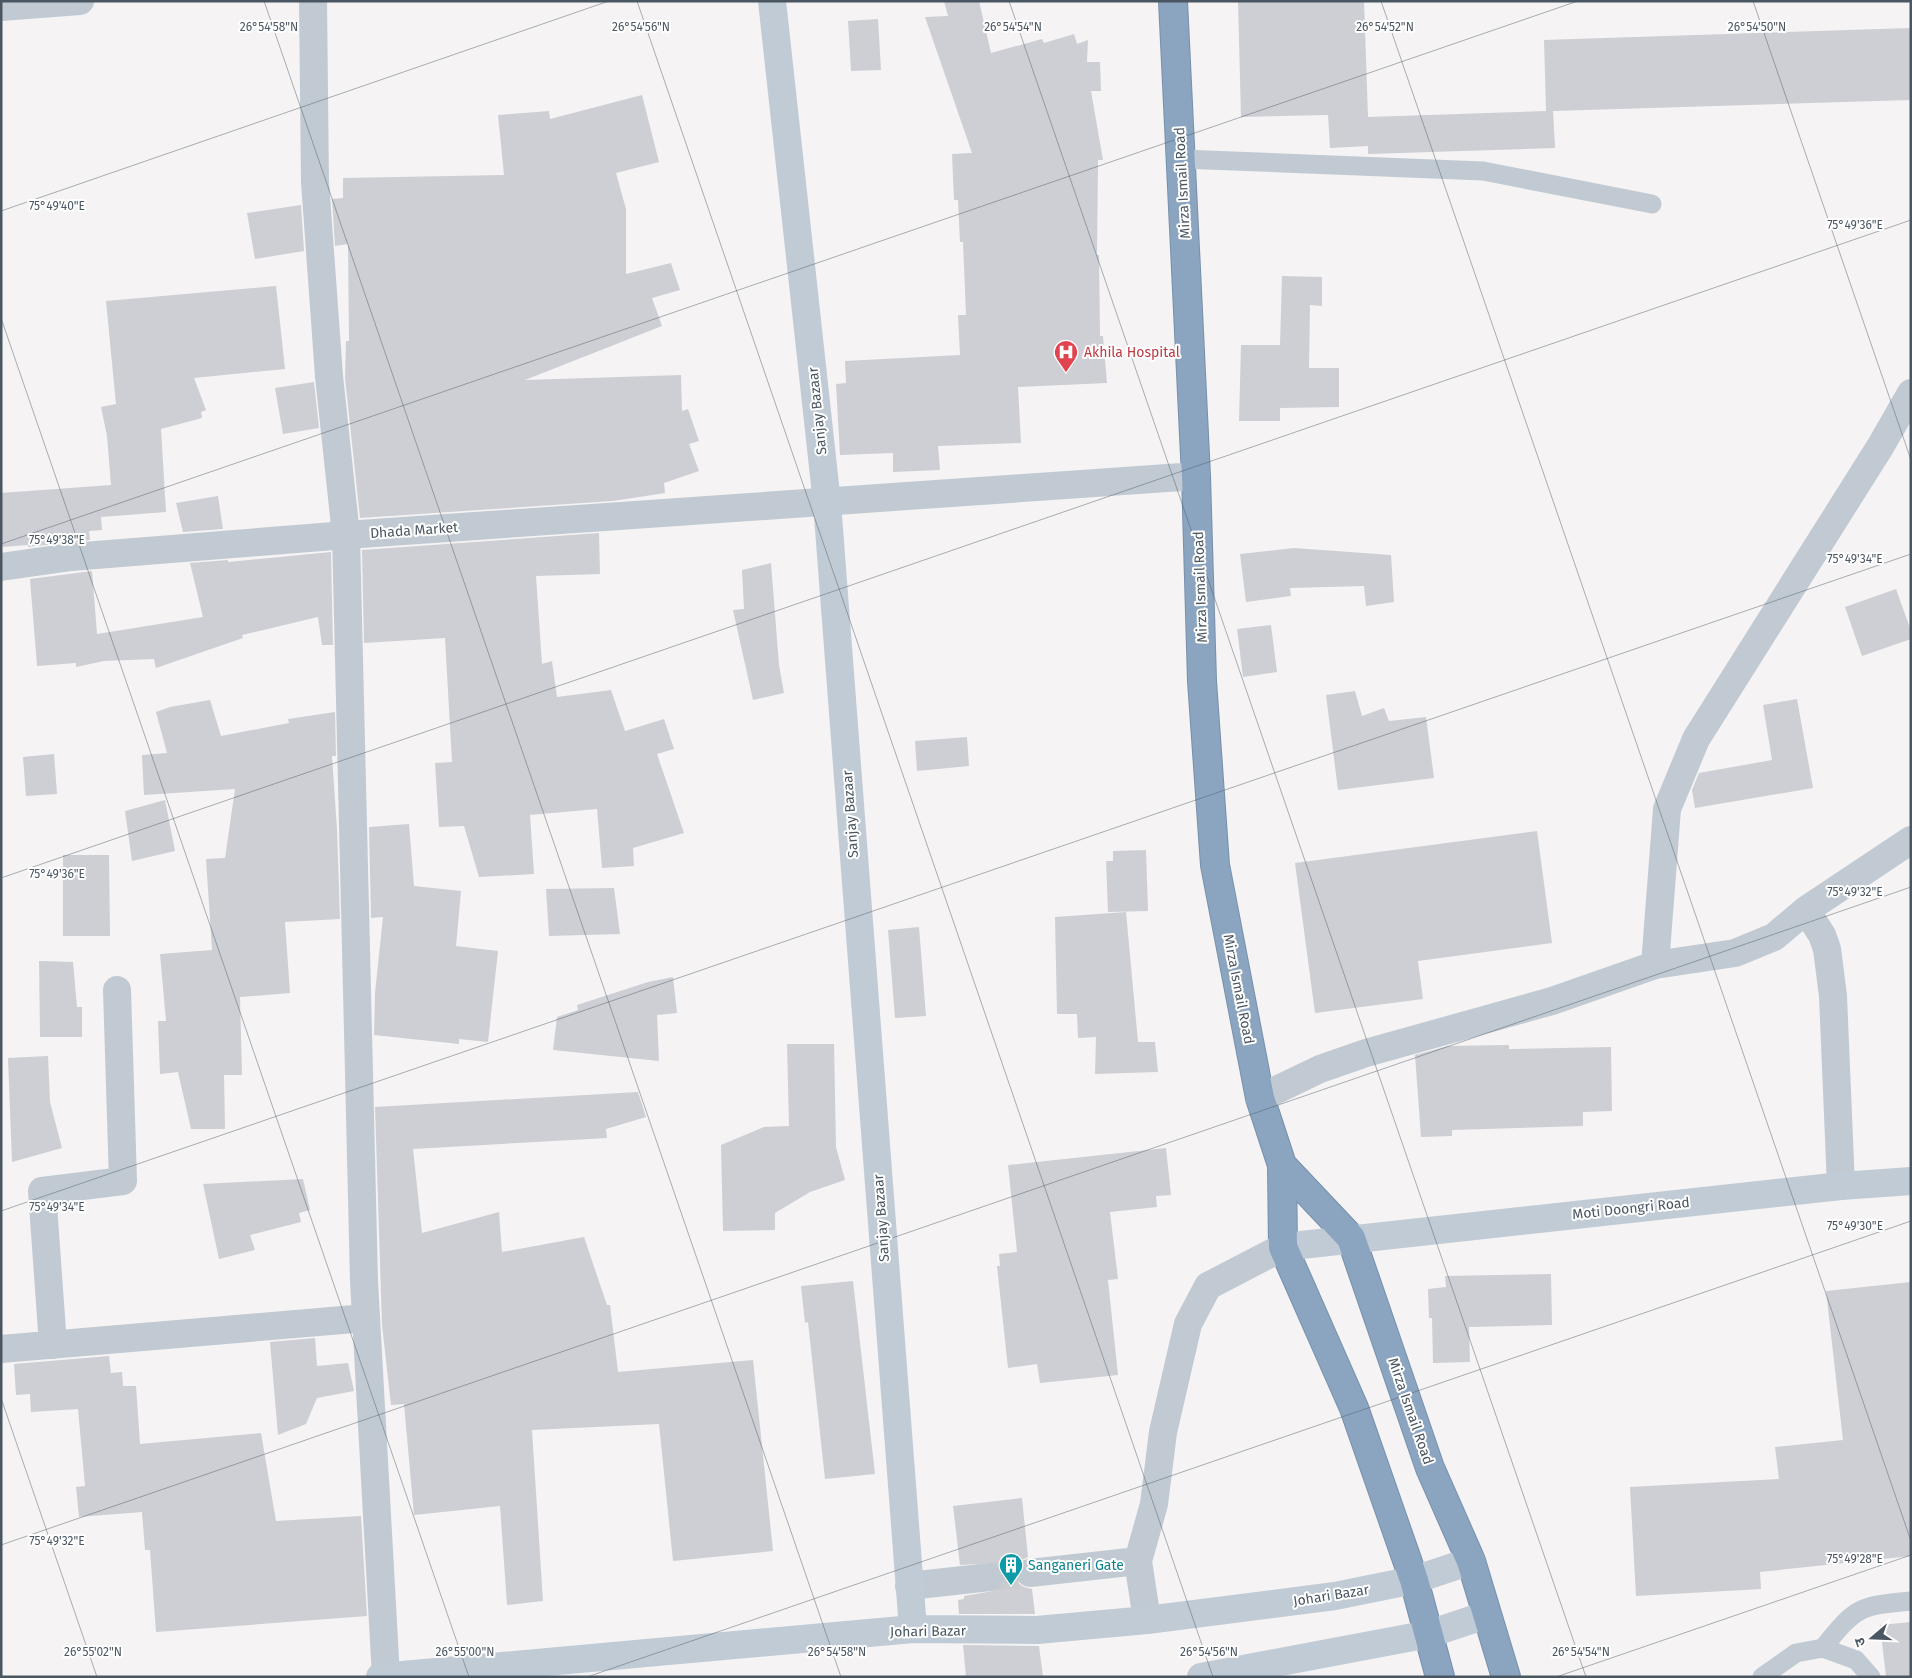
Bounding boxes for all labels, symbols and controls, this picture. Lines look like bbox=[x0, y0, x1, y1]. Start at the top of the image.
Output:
text: 26°54'58"N bbox=[240, 20, 298, 34]
text: 26°54'56"N bbox=[612, 20, 670, 34]
text: 26°54'54"N bbox=[984, 20, 1042, 34]
text: 26°54'52"N bbox=[1356, 20, 1414, 34]
text: 26°54'50"N bbox=[1728, 20, 1786, 34]
street label: Mirza Ismail Road bbox=[1171, 127, 1194, 239]
text: 75°49'40"E bbox=[29, 199, 85, 213]
text: 75°49'36"E bbox=[1827, 218, 1883, 232]
hospital icon: Akhila Hospital bbox=[1053, 339, 1079, 373]
place label: Akhila Hospital bbox=[1084, 344, 1180, 361]
street label: Sanjay Bazaar bbox=[804, 366, 831, 456]
street label: Dhada Market bbox=[369, 519, 460, 542]
street label: Mirza Ismail Road bbox=[1190, 531, 1211, 643]
text: 75°49'38"E bbox=[29, 533, 85, 547]
text: 75°49'34"E bbox=[1827, 552, 1883, 566]
street label: Sanjay Bazaar bbox=[839, 769, 862, 858]
text: 75°49'36"E bbox=[29, 867, 85, 881]
text: 75°49'32"E bbox=[1827, 885, 1883, 899]
street label: Mirza Ismail Road bbox=[1220, 933, 1258, 1046]
street label: Sanjay Bazaar bbox=[870, 1173, 893, 1262]
street label: Moti Doongri Road bbox=[1571, 1194, 1691, 1223]
text: 75°49'34"E bbox=[29, 1200, 85, 1214]
text: 75°49'30"E bbox=[1827, 1219, 1883, 1233]
street label: Mirza Ismail Road bbox=[1384, 1356, 1437, 1467]
text: 75°49'32"E bbox=[29, 1534, 85, 1548]
building icon: Sanganeri Gate bbox=[998, 1552, 1024, 1586]
text: 75°49'28"E bbox=[1827, 1552, 1883, 1566]
place label: Sanganeri Gate bbox=[1028, 1557, 1124, 1574]
street label: Johari Bazar bbox=[1292, 1581, 1371, 1610]
north arrow bbox=[1847, 1613, 1897, 1663]
street label: Johari Bazar bbox=[890, 1622, 967, 1641]
text: उ bbox=[1851, 1635, 1870, 1649]
text: 26°55'02"N bbox=[64, 1645, 122, 1659]
text: 26°55'00"N bbox=[436, 1645, 494, 1659]
text: 26°54'58"N bbox=[808, 1645, 866, 1659]
text: 26°54'56"N bbox=[1180, 1645, 1238, 1659]
text: 26°54'54"N bbox=[1552, 1645, 1610, 1659]

